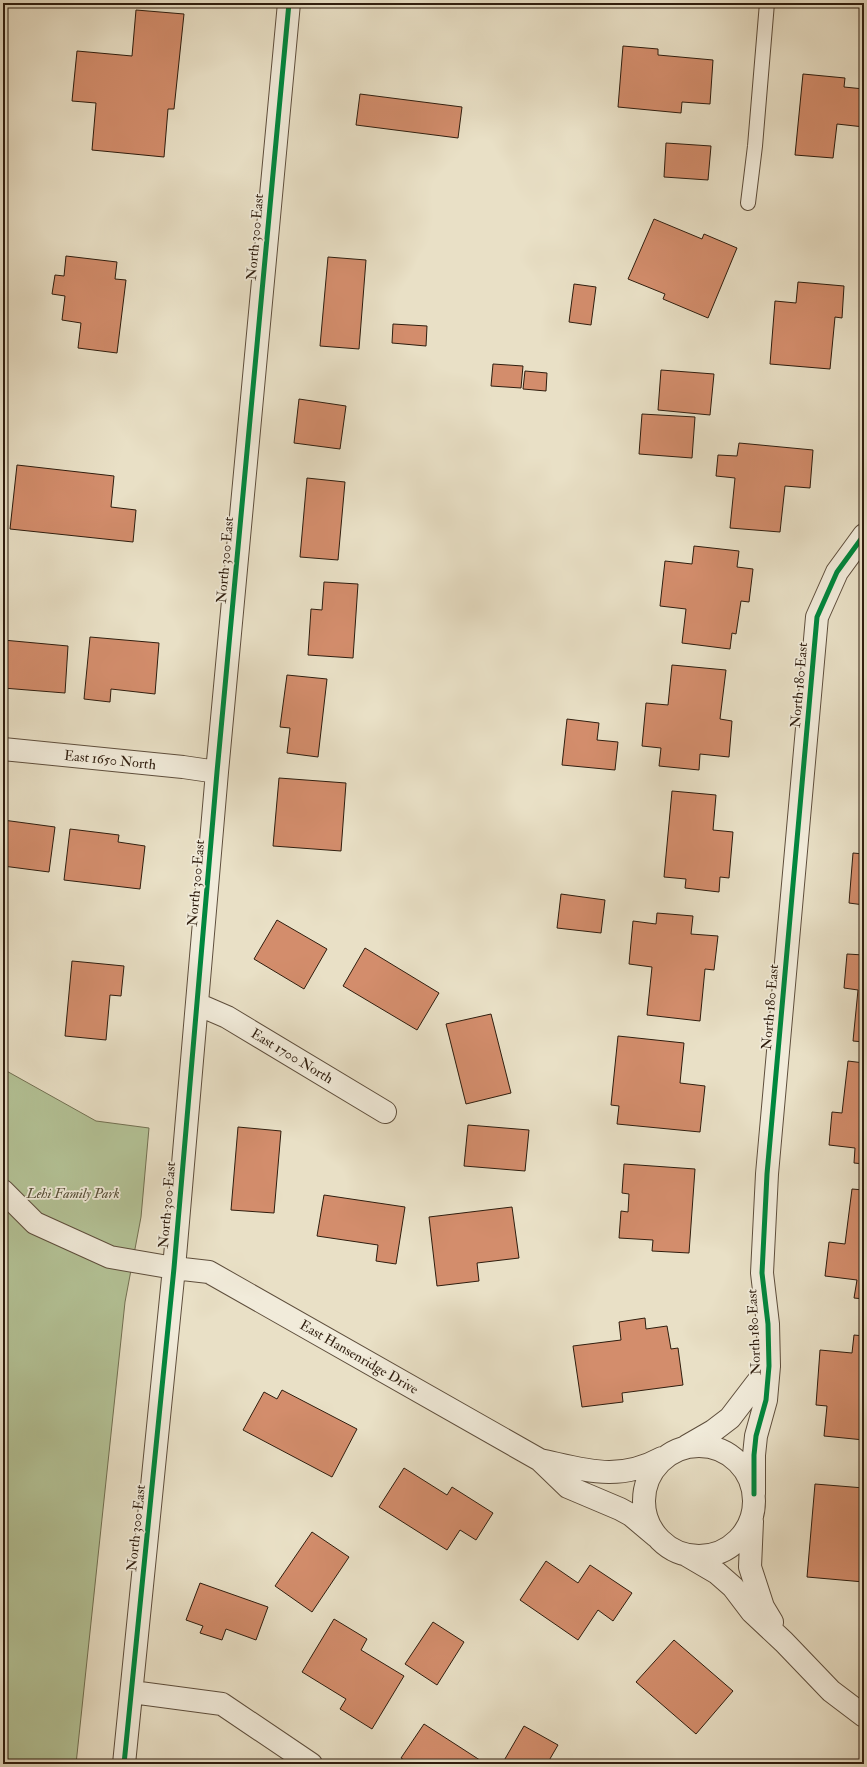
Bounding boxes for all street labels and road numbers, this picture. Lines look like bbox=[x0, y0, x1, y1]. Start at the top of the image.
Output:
street label: North 300 East bbox=[243, 193, 267, 281]
street label: North 300 East bbox=[213, 516, 237, 604]
street label: North 180 East bbox=[787, 641, 811, 729]
street label: East 1650 North bbox=[63, 747, 157, 773]
street label: North 300 East bbox=[184, 839, 208, 927]
street label: North 180 East bbox=[758, 963, 782, 1051]
street label: East 1700 North bbox=[248, 1025, 337, 1088]
street label: North 300 East bbox=[155, 1161, 179, 1249]
street label: North 180 East bbox=[743, 1288, 765, 1375]
street label: East Hansenridge Drive bbox=[297, 1316, 421, 1398]
street label: North 300 East bbox=[123, 1483, 149, 1572]

